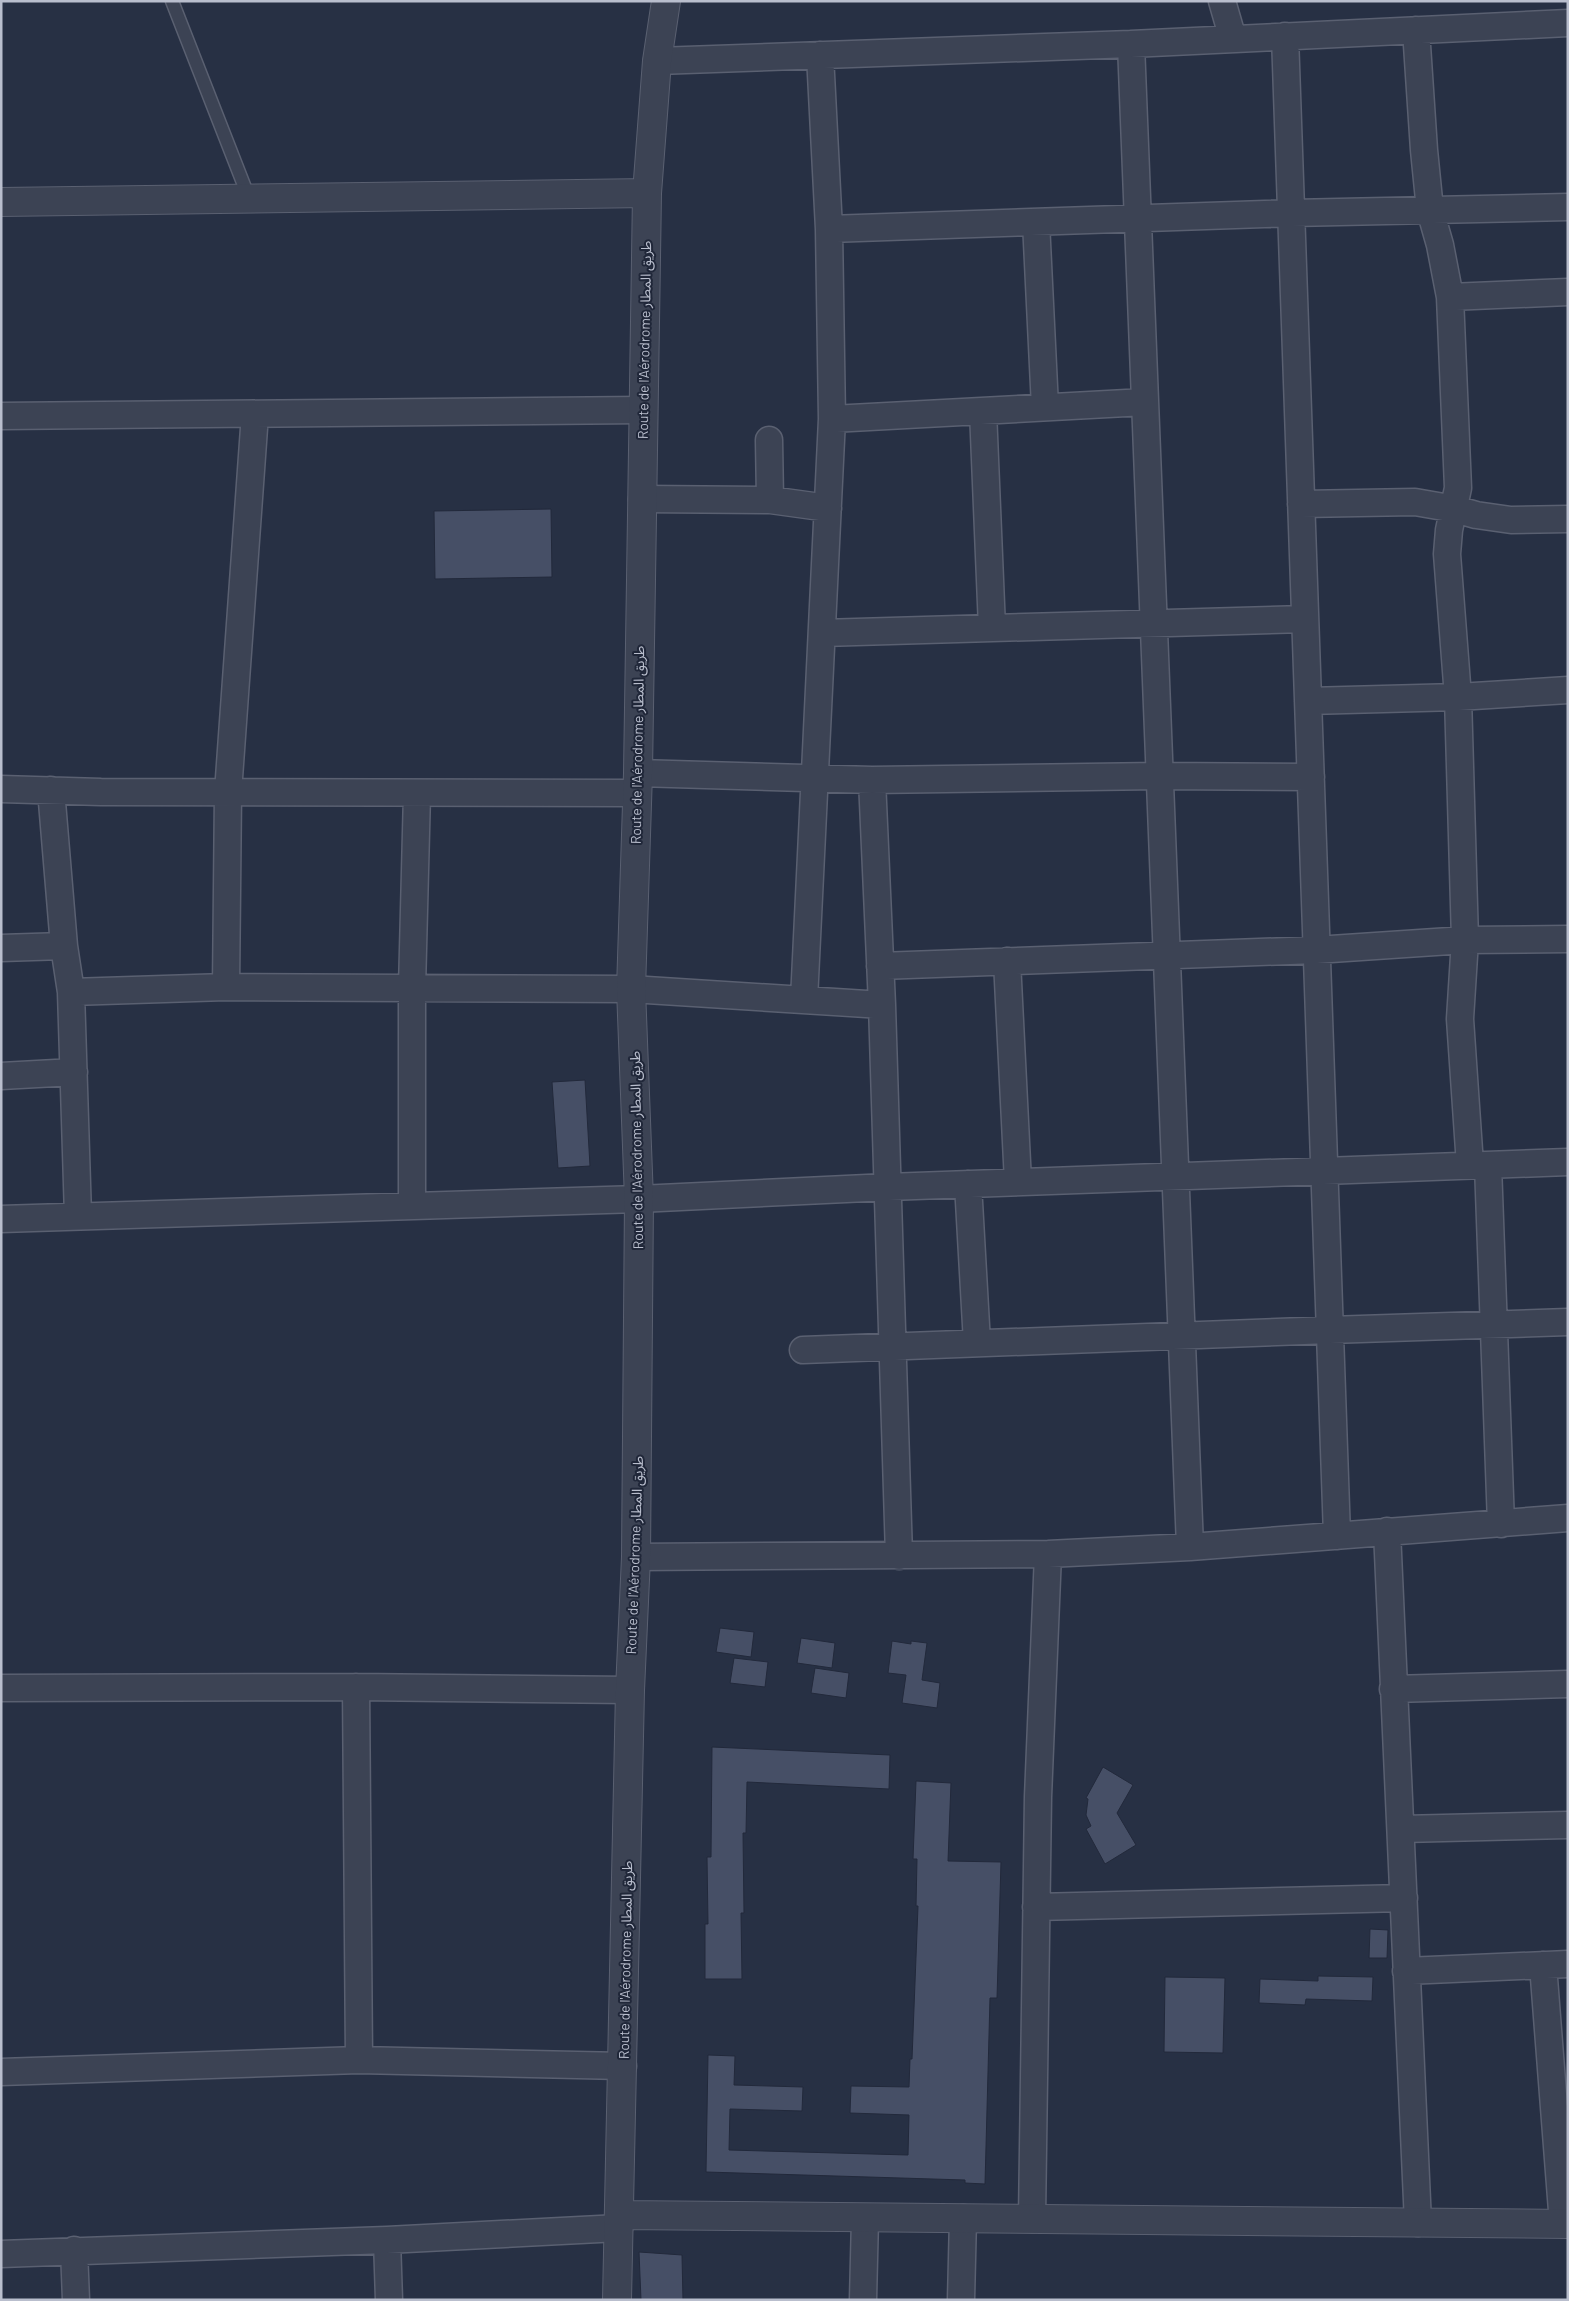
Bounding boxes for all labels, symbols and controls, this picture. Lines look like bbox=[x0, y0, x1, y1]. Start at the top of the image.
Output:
street label: Route de l'Aérodrome طريق المطار bbox=[634, 241, 656, 439]
street label: Route de l'Aérodrome طريق المطار bbox=[627, 646, 649, 844]
street label: Route de l'Aérodrome طريق المطار bbox=[626, 1051, 648, 1249]
street label: Route de l'Aérodrome طريق المطار bbox=[622, 1455, 648, 1655]
street label: Route de l'Aérodrome طريق المطار bbox=[615, 1861, 637, 2059]

